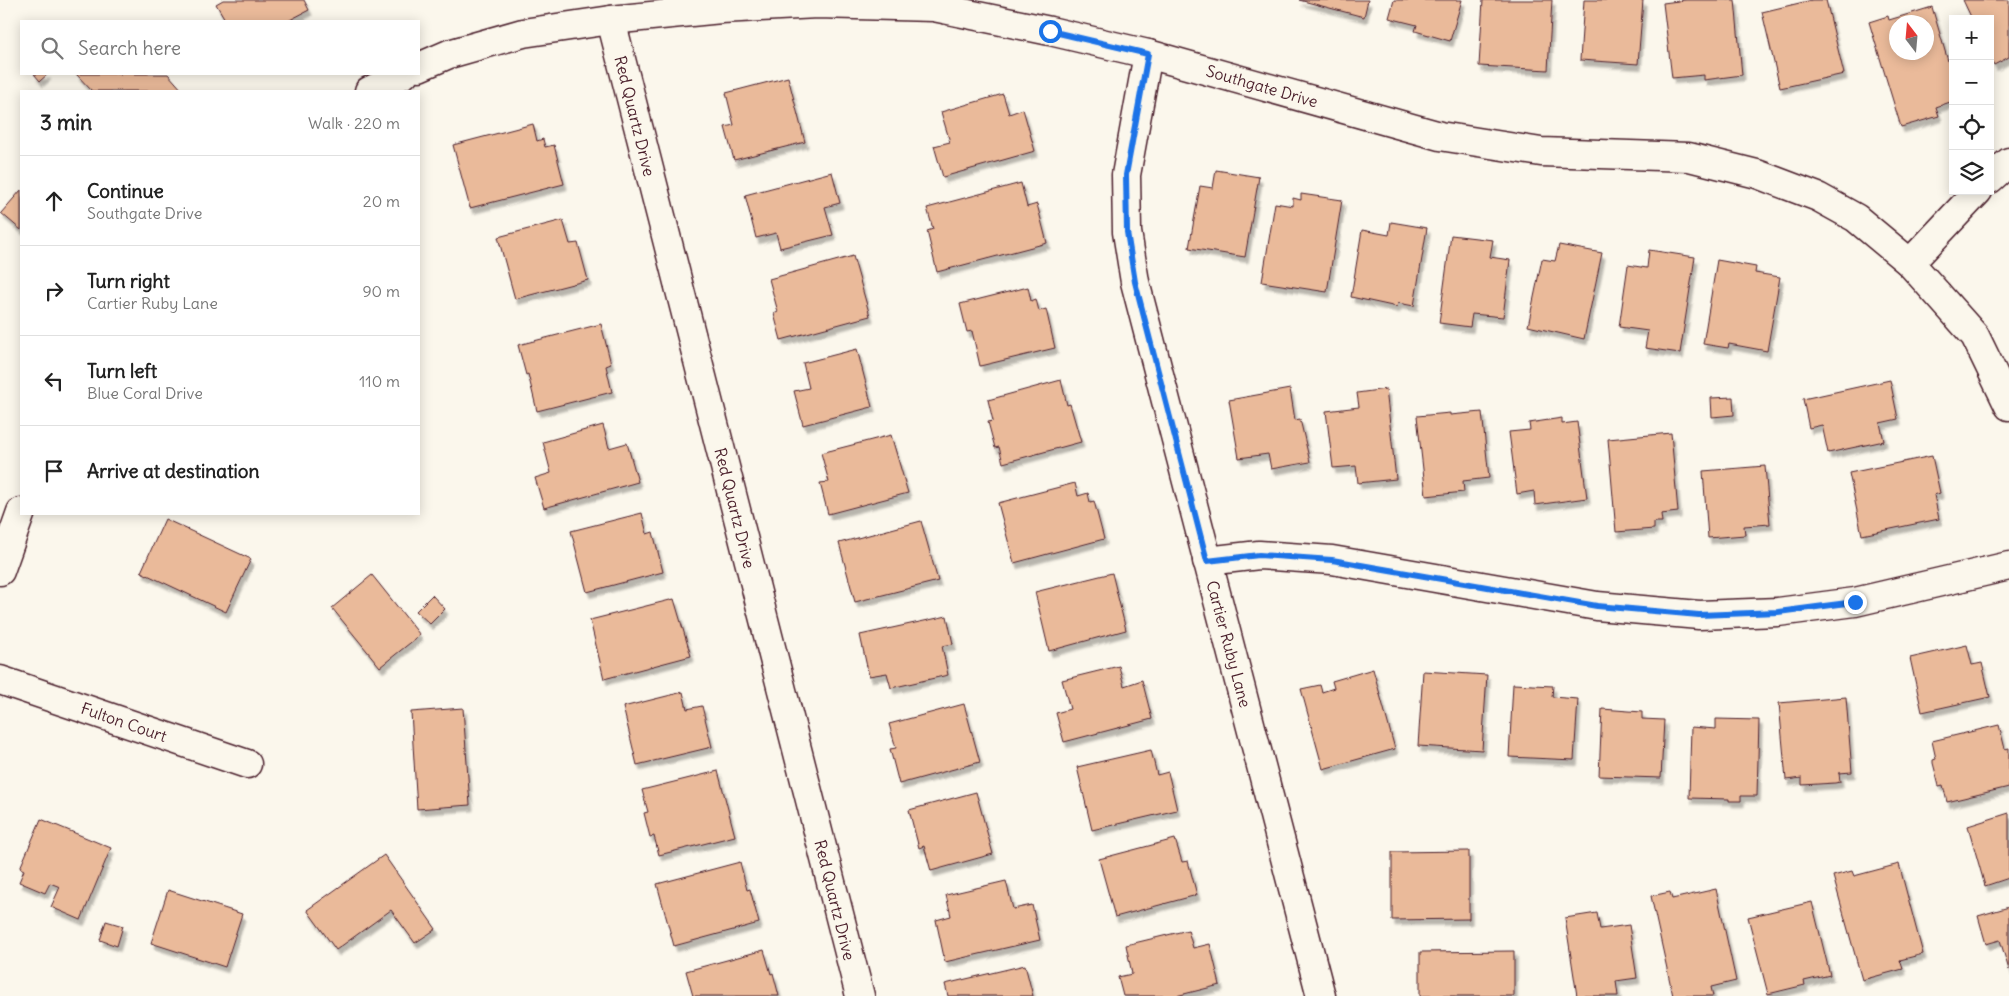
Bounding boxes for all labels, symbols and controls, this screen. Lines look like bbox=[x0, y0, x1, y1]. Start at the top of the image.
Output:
north arrow bbox=[1889, 15, 1934, 60]
map controls bbox=[1949, 15, 1994, 195]
button: + bbox=[1949, 15, 1994, 60]
search box bbox=[20, 20, 420, 75]
route start bbox=[1039, 20, 1062, 43]
icon: search bbox=[38, 34, 66, 62]
text: Search here bbox=[78, 36, 181, 60]
street label: Red Quartz Drive bbox=[610, 54, 660, 178]
street label: Southgate Drive bbox=[1204, 60, 1320, 112]
button: − bbox=[1949, 60, 1994, 105]
button: locate bbox=[1949, 105, 1994, 150]
text: 3 min bbox=[40, 109, 92, 136]
text: Walk · 220 m bbox=[308, 113, 400, 133]
button: layers bbox=[1949, 150, 1994, 195]
text: Continue bbox=[87, 179, 164, 203]
icon: ahead bbox=[40, 187, 68, 215]
text: 20 m bbox=[363, 191, 400, 211]
text: Southgate Drive bbox=[87, 203, 202, 223]
text: Turn right bbox=[87, 269, 170, 293]
icon: right bbox=[40, 277, 68, 305]
text: 90 m bbox=[362, 281, 400, 301]
text: Cartier Ruby Lane bbox=[87, 293, 218, 313]
text: Turn left bbox=[87, 359, 157, 383]
icon: left bbox=[40, 367, 68, 395]
text: 110 m bbox=[359, 371, 400, 391]
text: Blue Coral Drive bbox=[87, 383, 203, 403]
street label: Red Quartz Drive bbox=[710, 446, 760, 570]
icon: arrive bbox=[40, 457, 68, 485]
text: Arrive at destination bbox=[87, 459, 260, 483]
street label: Cartier Ruby Lane bbox=[1202, 578, 1256, 710]
route end bbox=[1844, 591, 1867, 614]
street label: Fulton Court bbox=[78, 698, 170, 746]
street label: Red Quartz Drive bbox=[810, 838, 860, 962]

